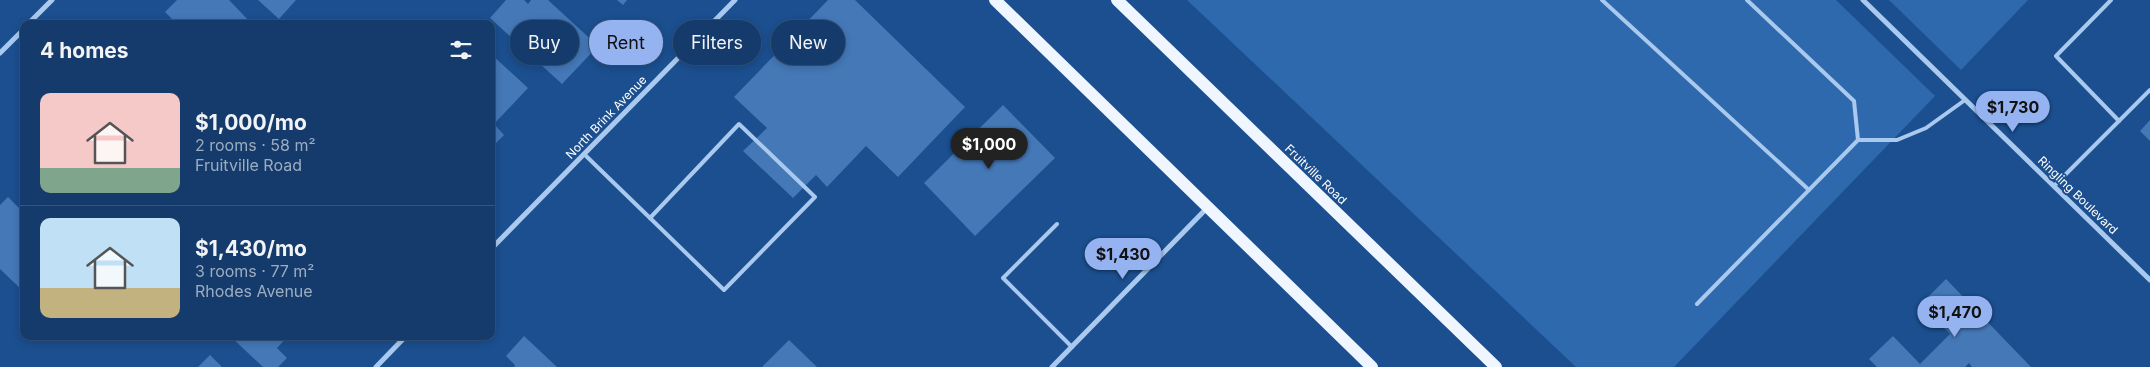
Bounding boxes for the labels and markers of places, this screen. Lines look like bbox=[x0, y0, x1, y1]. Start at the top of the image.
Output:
pin: $1,730 bbox=[1972, 90, 2054, 133]
pin: $1,000 bbox=[948, 128, 1030, 170]
pin: $1,430 bbox=[1082, 238, 1164, 280]
pin: $1,470 bbox=[1914, 296, 1996, 338]

